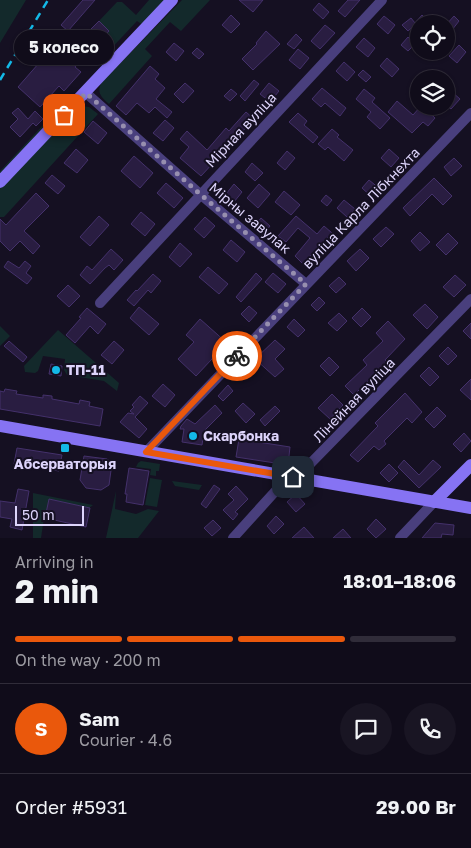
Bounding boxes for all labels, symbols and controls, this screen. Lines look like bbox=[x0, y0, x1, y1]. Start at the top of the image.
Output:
map controls bbox=[410, 15, 455, 115]
button: locate bbox=[410, 15, 455, 60]
callout: 5 колесо bbox=[14, 30, 114, 65]
text: 5 колесо bbox=[29, 37, 99, 57]
button: layers bbox=[410, 70, 455, 115]
street label: Мірная вуліца bbox=[202, 89, 280, 171]
pin bbox=[43, 94, 85, 136]
icon: bag bbox=[50, 101, 78, 129]
street label: вуліца Карла Лібкнехта bbox=[298, 144, 423, 272]
street label: Мірны завулак bbox=[206, 179, 295, 257]
courier bbox=[212, 331, 262, 381]
icon: bike bbox=[223, 342, 251, 370]
street label: Лінейная вуліца bbox=[309, 354, 398, 445]
place label: ТП-11 bbox=[66, 361, 105, 378]
marker: ТП-11 bbox=[50, 364, 62, 376]
place label: Скарбонка bbox=[203, 427, 279, 444]
marker: Скарбонка bbox=[187, 430, 199, 442]
marker: Абсерваторыя bbox=[59, 442, 71, 454]
place label: Абсерваторыя bbox=[14, 455, 116, 472]
pin bbox=[272, 456, 314, 498]
icon: home bbox=[279, 463, 307, 491]
scale bar bbox=[15, 503, 84, 526]
text: 50 m bbox=[22, 506, 55, 523]
text: Arriving in bbox=[15, 552, 94, 572]
text: 18:01–18:06 bbox=[343, 569, 456, 592]
text: 2 min bbox=[15, 572, 99, 610]
text: On the way · 200 m bbox=[15, 650, 161, 670]
button: chat bbox=[340, 703, 392, 755]
button: phone bbox=[404, 703, 456, 755]
text: Sam bbox=[79, 707, 119, 730]
text: S bbox=[35, 717, 47, 740]
text: Courier · 4.6 bbox=[79, 730, 172, 750]
text: Order #5931 bbox=[15, 795, 127, 818]
text: 29.00 Br bbox=[376, 795, 456, 818]

